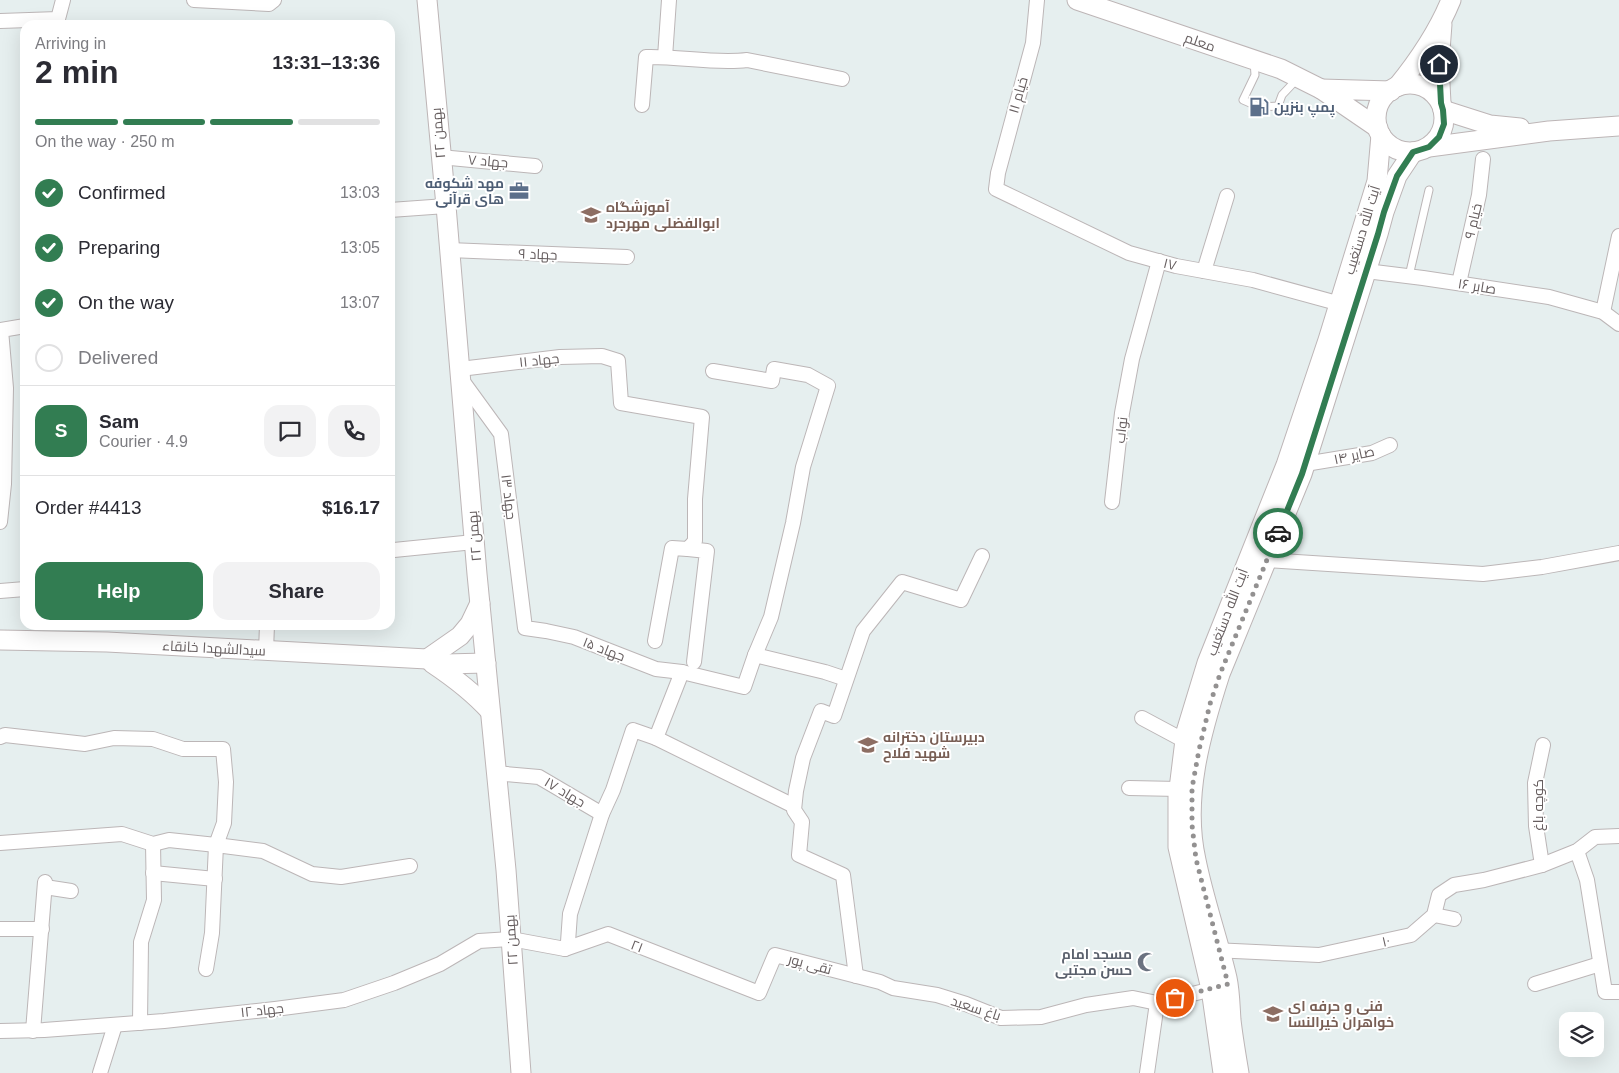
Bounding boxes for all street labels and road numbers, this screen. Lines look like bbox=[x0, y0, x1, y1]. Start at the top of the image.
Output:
street label: معلم bbox=[1182, 29, 1217, 57]
street label: خیام ۱۱ bbox=[1005, 75, 1033, 116]
street label: ۲۲ بهمن bbox=[428, 107, 448, 159]
street label: جهاد ۷ bbox=[467, 151, 509, 171]
street label: آیت الله دستغیب bbox=[1340, 183, 1383, 276]
street label: خیام ۹ bbox=[1461, 202, 1487, 241]
street label: جهاد ۹ bbox=[518, 245, 558, 263]
street label: ۱۷ bbox=[1162, 255, 1179, 273]
street label: صابر ۱۶ bbox=[1457, 275, 1497, 297]
street label: جهاد ۱۱ bbox=[518, 350, 560, 370]
street label: نواب bbox=[1112, 416, 1130, 444]
street label: صایر ۱۴ bbox=[1332, 443, 1376, 467]
street label: جهاد ۱۳ bbox=[498, 473, 520, 521]
street label: ۲۲ بهمن bbox=[464, 510, 484, 562]
street label: آیت الله دستغیب bbox=[1202, 566, 1251, 658]
street label: جهاد ۱۵ bbox=[581, 634, 627, 664]
street label: سیدالشهدا خانقاء bbox=[162, 637, 266, 659]
street label: جهاد ۱۷ bbox=[542, 774, 588, 810]
street label: کوچه باغ bbox=[1530, 779, 1548, 831]
street label: ۲۲ بهمن bbox=[501, 914, 521, 966]
street label: ۱۰ bbox=[1380, 932, 1392, 950]
street label: ۲۱ bbox=[629, 936, 645, 956]
street label: تقی پور bbox=[785, 950, 834, 979]
street label: باغ سعید bbox=[949, 992, 1003, 1025]
street label: جهاد ۱۲ bbox=[240, 1000, 284, 1020]

